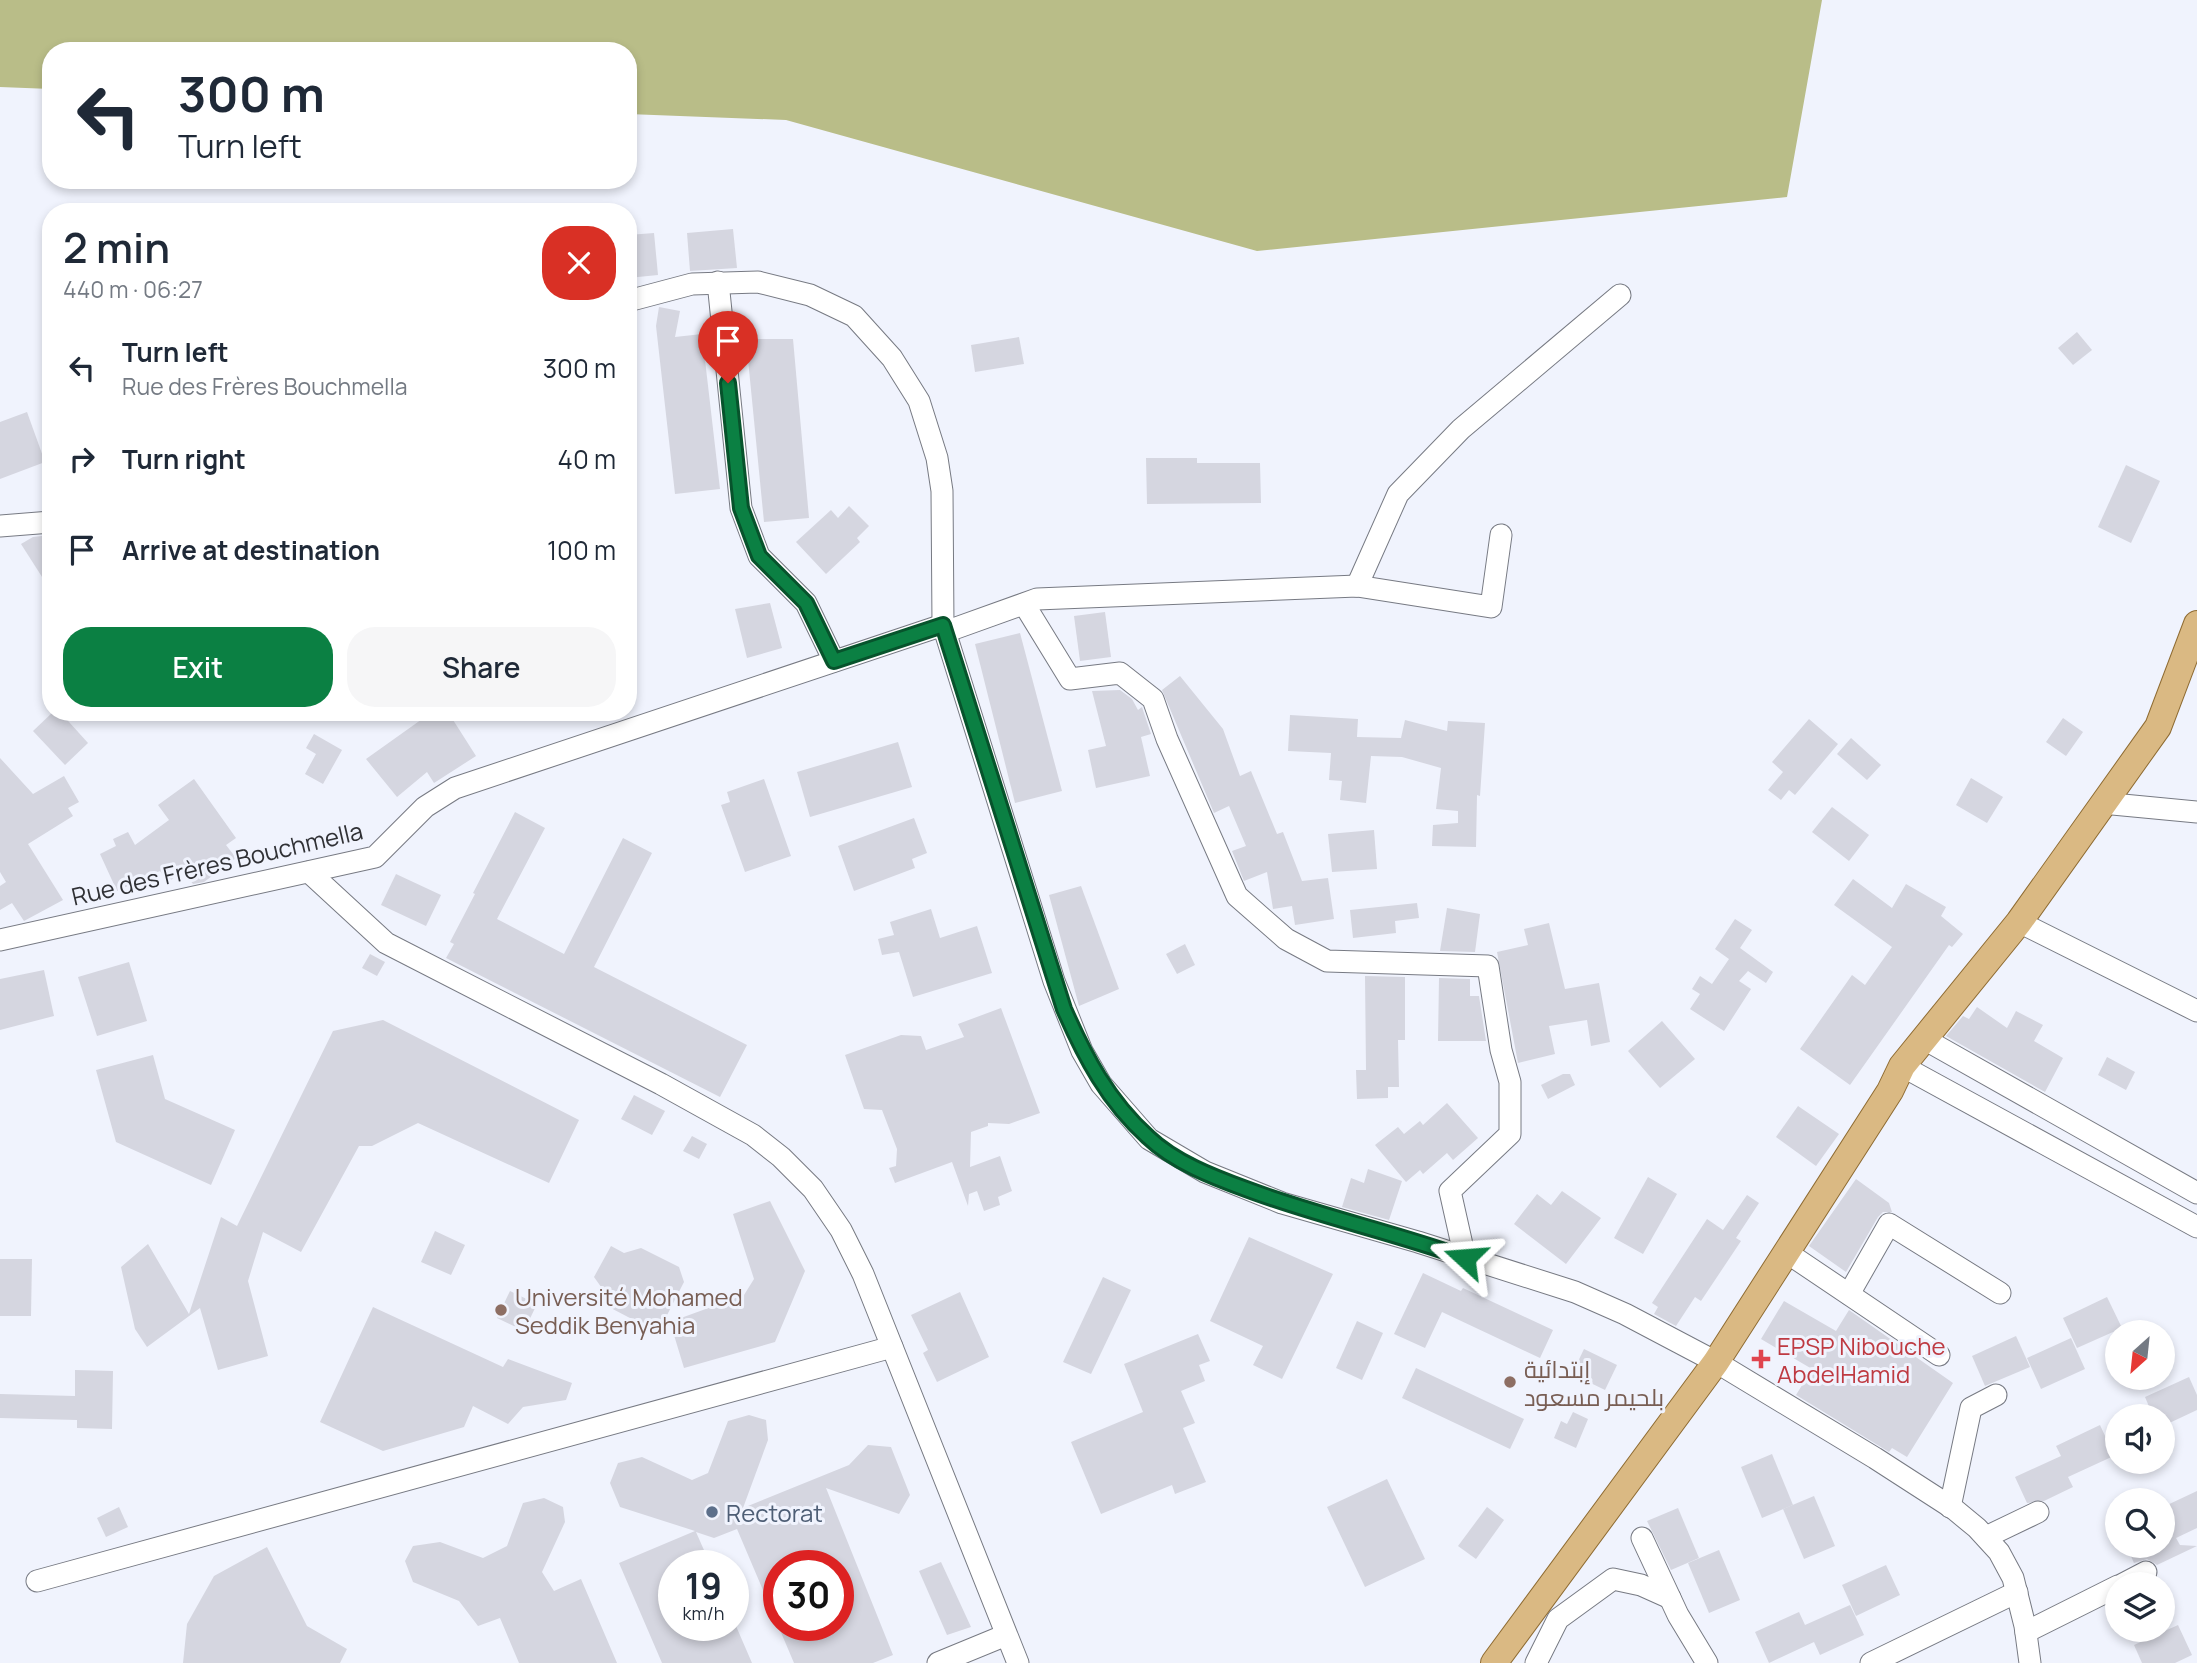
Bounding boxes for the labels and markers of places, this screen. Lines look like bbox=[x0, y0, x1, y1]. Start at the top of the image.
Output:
pin bbox=[698, 311, 758, 383]
place label: Université Mohamed Seddik Benyahia bbox=[515, 1280, 743, 1341]
marker: Université Mohamed Seddik Benyahia bbox=[493, 1302, 509, 1318]
place label: EPSP Nibouche AbdelHamid bbox=[1777, 1329, 1946, 1390]
marker: EPSP Nibouche AbdelHamid bbox=[1751, 1349, 1771, 1369]
place label: إبتدائية بلحيمر مسعود bbox=[1524, 1352, 1664, 1413]
marker: إبتدائية بلحيمر مسعود bbox=[1502, 1374, 1518, 1390]
place label: Rectorat bbox=[726, 1496, 823, 1529]
marker: Rectorat bbox=[704, 1504, 720, 1520]

